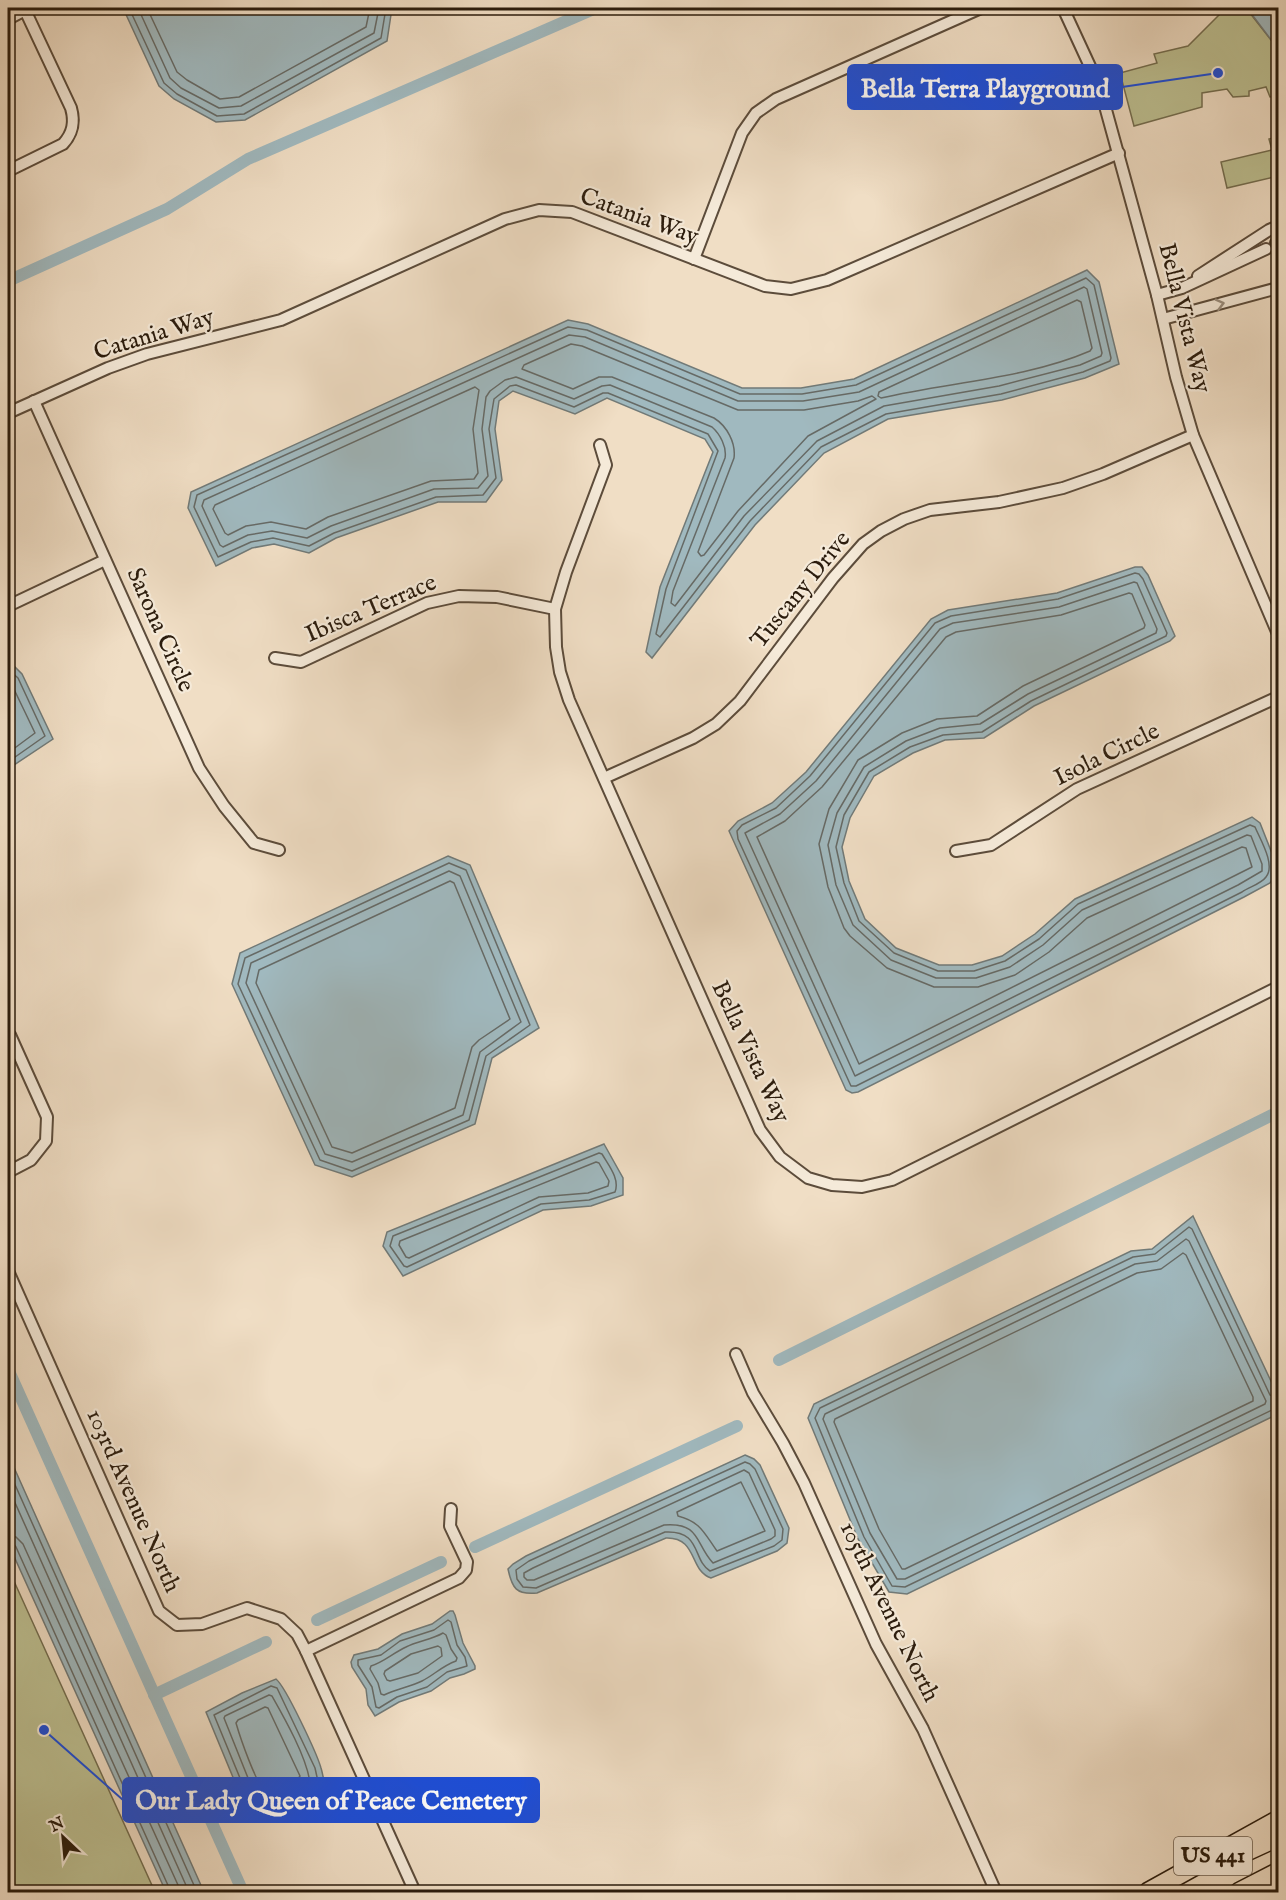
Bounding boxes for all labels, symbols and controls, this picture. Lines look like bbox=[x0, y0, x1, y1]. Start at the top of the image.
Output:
callout: Bella Terra Playground bbox=[848, 65, 1122, 109]
text: Bella Terra Playground bbox=[860, 73, 1111, 106]
street label: Catania Way bbox=[575, 181, 703, 253]
street label: Bella Vista Way bbox=[1150, 240, 1218, 396]
one-way arrow bbox=[1214, 299, 1225, 311]
street label: Catania Way bbox=[90, 302, 218, 368]
street label: Tuscany Drive bbox=[744, 525, 858, 655]
street label: Sarona Circle bbox=[119, 563, 201, 697]
street label: Ibisca Terrace bbox=[301, 567, 441, 651]
street label: Isola Circle bbox=[1049, 716, 1165, 794]
street label: Bella Vista Way bbox=[704, 976, 797, 1128]
street label: 103rd Avenue North bbox=[79, 1404, 187, 1598]
street label: 105th Avenue North bbox=[832, 1517, 946, 1707]
callout: Our Lady Queen of Peace Cemetery bbox=[123, 1778, 539, 1822]
text: Our Lady Queen of Peace Cemetery bbox=[135, 1785, 528, 1818]
north arrow bbox=[33, 1807, 93, 1867]
text: N bbox=[46, 1813, 68, 1838]
road number: US 441 bbox=[1174, 1837, 1252, 1875]

